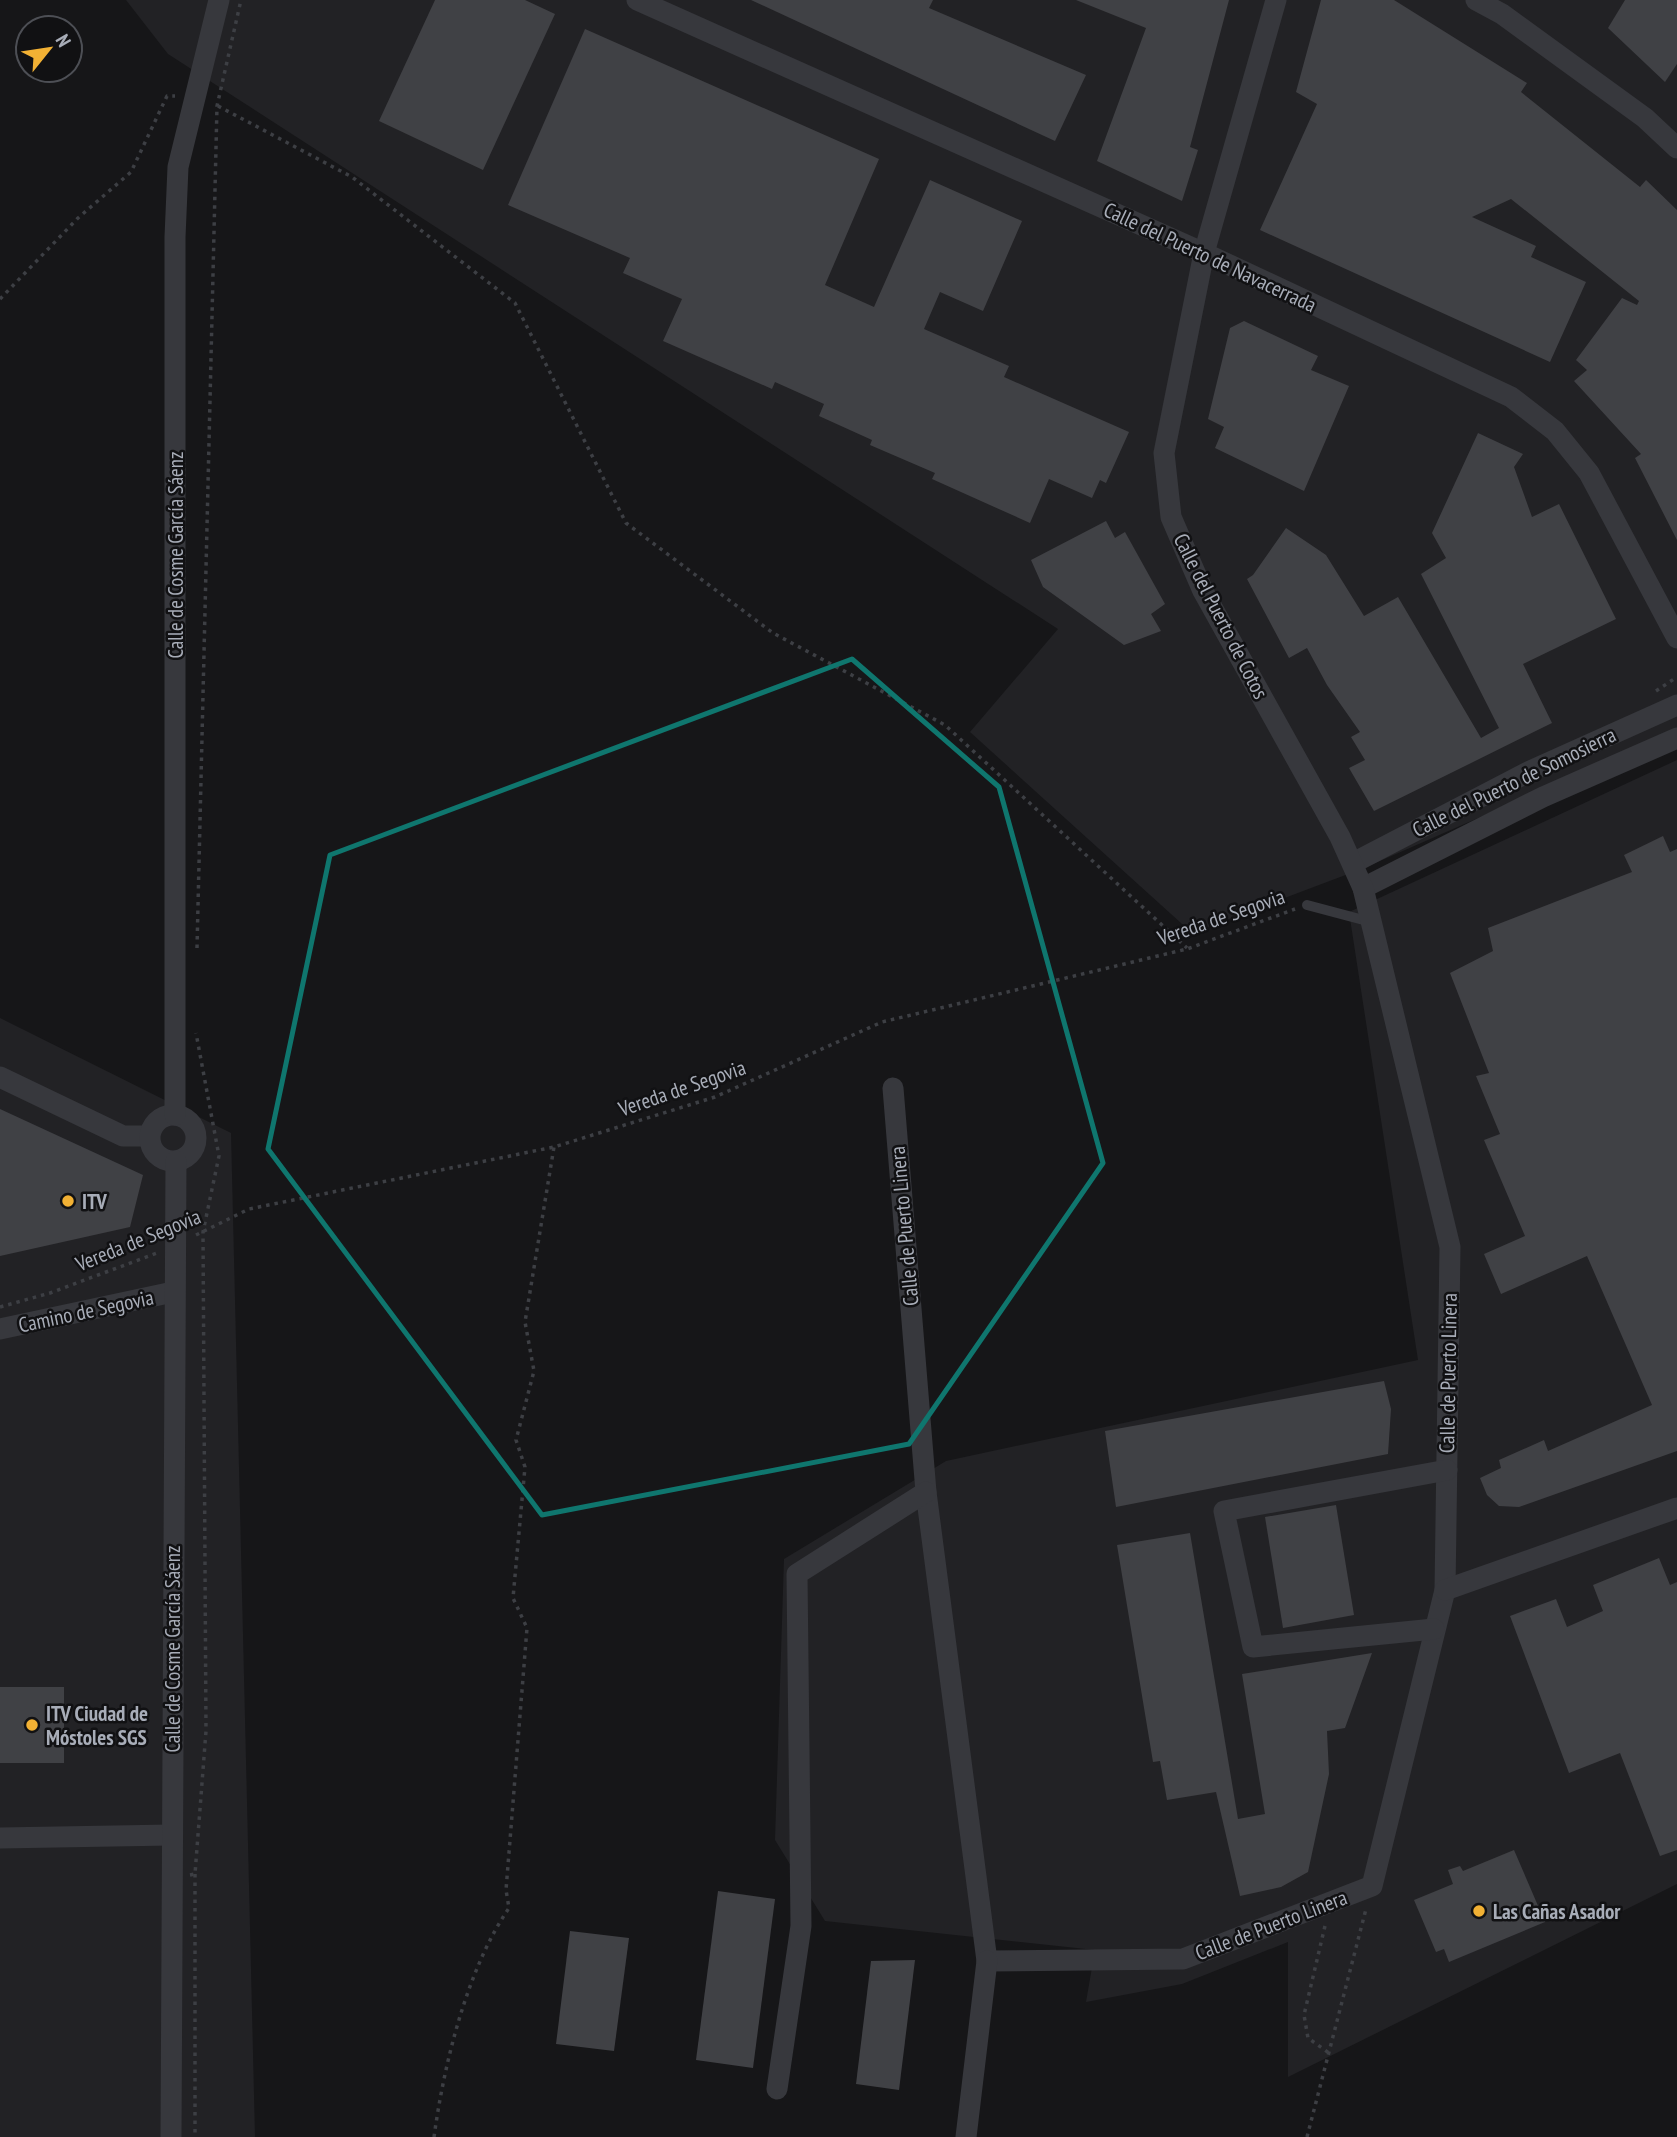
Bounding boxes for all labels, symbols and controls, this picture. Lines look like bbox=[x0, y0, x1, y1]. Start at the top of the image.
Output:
north arrow bbox=[14, 14, 84, 84]
text: N bbox=[51, 30, 77, 51]
street label: Calle del Puerto de Navacerrada bbox=[1099, 196, 1321, 318]
street label: Calle de Cosme García Sáenz bbox=[162, 451, 189, 659]
street label: Calle del Puerto de Cotos bbox=[1168, 529, 1274, 703]
street label: Calle del Puerto de Somosierra bbox=[1408, 721, 1620, 843]
street label: Vereda de Segovia bbox=[1153, 883, 1288, 952]
street label: Vereda de Segovia bbox=[614, 1054, 749, 1123]
street label: Calle de Puerto Linera bbox=[884, 1145, 924, 1307]
place label: ITV bbox=[82, 1188, 107, 1215]
marker: ITV bbox=[60, 1193, 76, 1209]
street label: Vereda de Segovia bbox=[71, 1203, 204, 1278]
street label: Camino de Segovia bbox=[16, 1284, 156, 1338]
street label: Calle de Puerto Linera bbox=[1433, 1293, 1463, 1453]
street label: Calle de Cosme García Sáenz bbox=[159, 1545, 186, 1753]
place label: ITV Ciudad de Móstoles SGS bbox=[46, 1700, 148, 1751]
marker: ITV Ciudad de Móstoles SGS bbox=[24, 1717, 40, 1733]
street label: Calle de Puerto Linera bbox=[1191, 1884, 1351, 1966]
place label: Las Cañas Asador bbox=[1493, 1898, 1621, 1925]
marker: Las Cañas Asador bbox=[1471, 1903, 1487, 1919]

